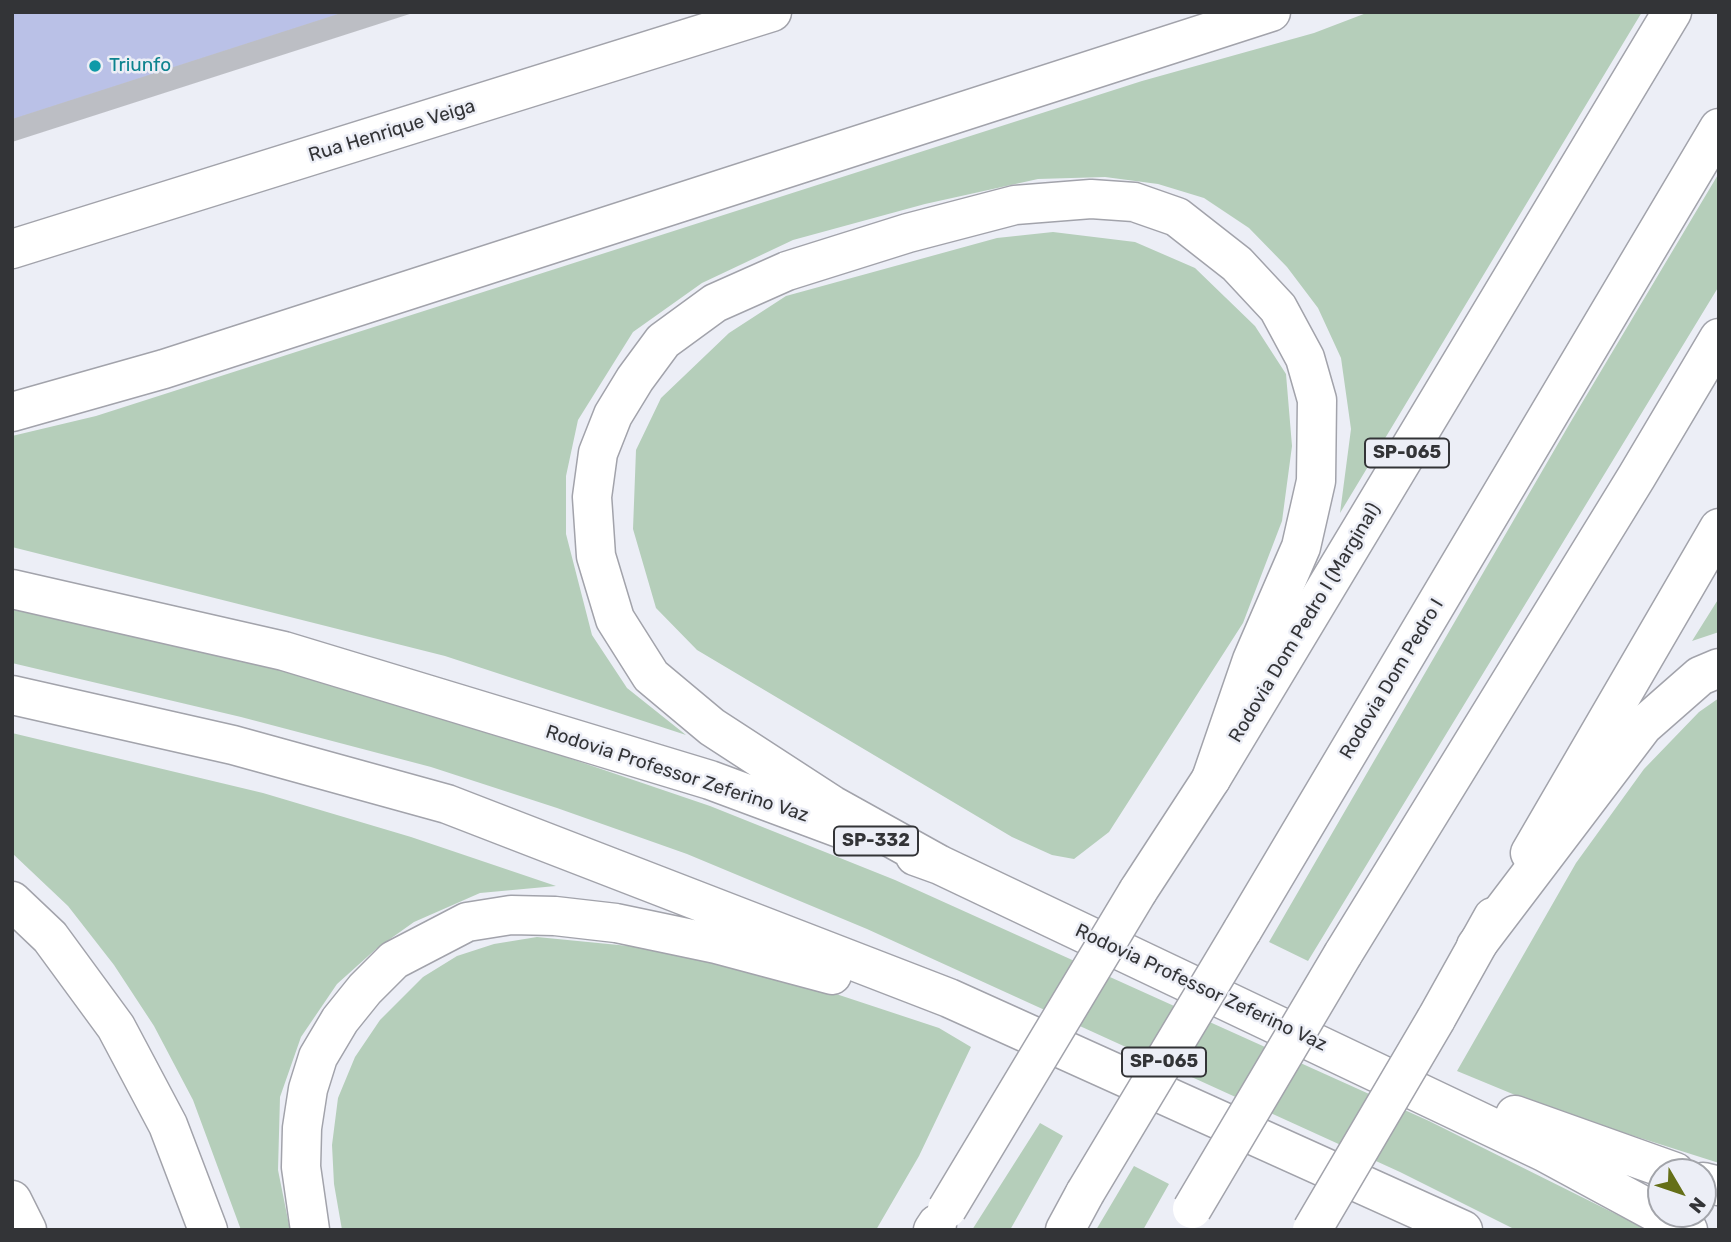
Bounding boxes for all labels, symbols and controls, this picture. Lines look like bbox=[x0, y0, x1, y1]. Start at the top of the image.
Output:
place label: Triunfo bbox=[109, 55, 171, 77]
marker: Triunfo bbox=[87, 58, 103, 74]
street label: Rua Henrique Veiga bbox=[306, 95, 478, 167]
road number: SP-065 bbox=[1365, 438, 1449, 467]
street label: Rodovia Dom Pedro I (Marginal) bbox=[1224, 499, 1386, 747]
street label: Rodovia Dom Pedro I bbox=[1335, 595, 1449, 763]
street label: Rodovia Professor Zeferino Vaz bbox=[543, 721, 811, 827]
road number: SP-332 bbox=[834, 826, 918, 856]
street label: Rodovia Professor Zeferino Vaz bbox=[1071, 920, 1331, 1056]
road number: SP-065 bbox=[1122, 1048, 1206, 1077]
north arrow bbox=[1647, 1158, 1717, 1228]
text: N bbox=[1684, 1193, 1710, 1218]

